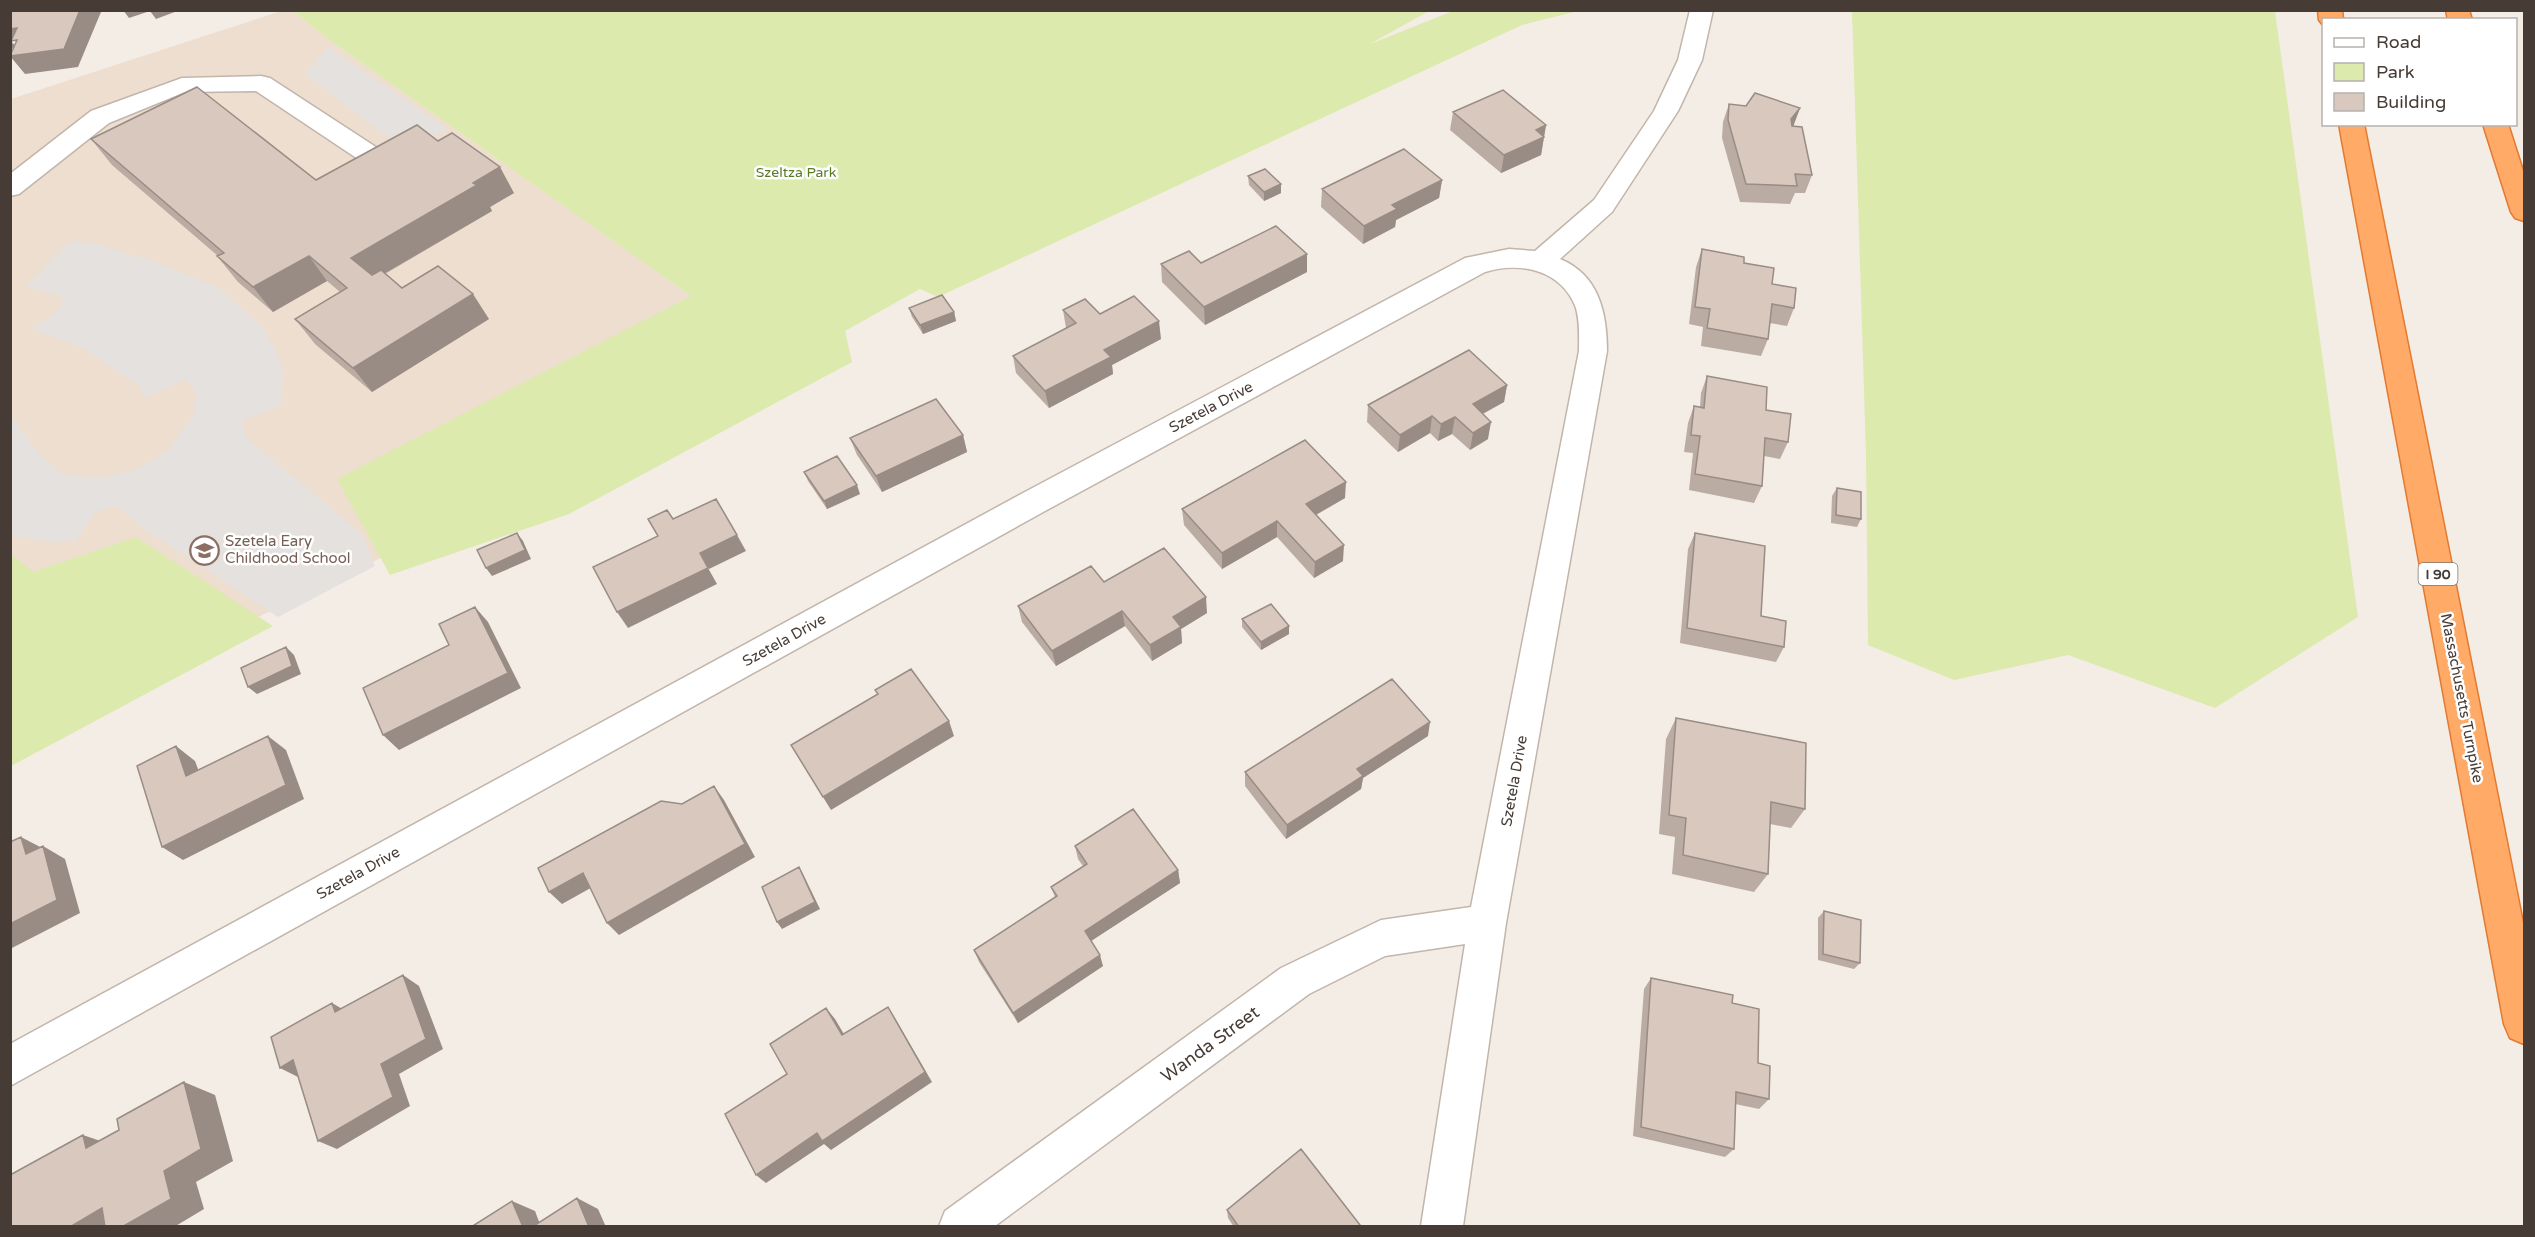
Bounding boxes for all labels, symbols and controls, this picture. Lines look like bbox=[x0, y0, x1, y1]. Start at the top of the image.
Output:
legend bbox=[2322, 18, 2517, 126]
text: Road bbox=[2376, 31, 2421, 53]
text: Park bbox=[2376, 61, 2415, 83]
text: Building bbox=[2376, 91, 2446, 113]
park label: Szeltza Park bbox=[756, 164, 837, 181]
street label: Szetela Drive bbox=[1166, 377, 1256, 437]
place label: Szetela Eary Childhood School bbox=[225, 532, 351, 567]
school or university icon: Szetela Eary Childhood School bbox=[188, 534, 220, 566]
road number: I 90 bbox=[2418, 563, 2458, 585]
street label: Szetela Drive bbox=[739, 610, 829, 670]
street label: Massachusetts Turnpike bbox=[2437, 612, 2487, 784]
street label: Szetela Drive bbox=[1497, 734, 1531, 828]
street label: Szetela Drive bbox=[313, 843, 403, 903]
street label: Wanda Street bbox=[1157, 1001, 1264, 1087]

